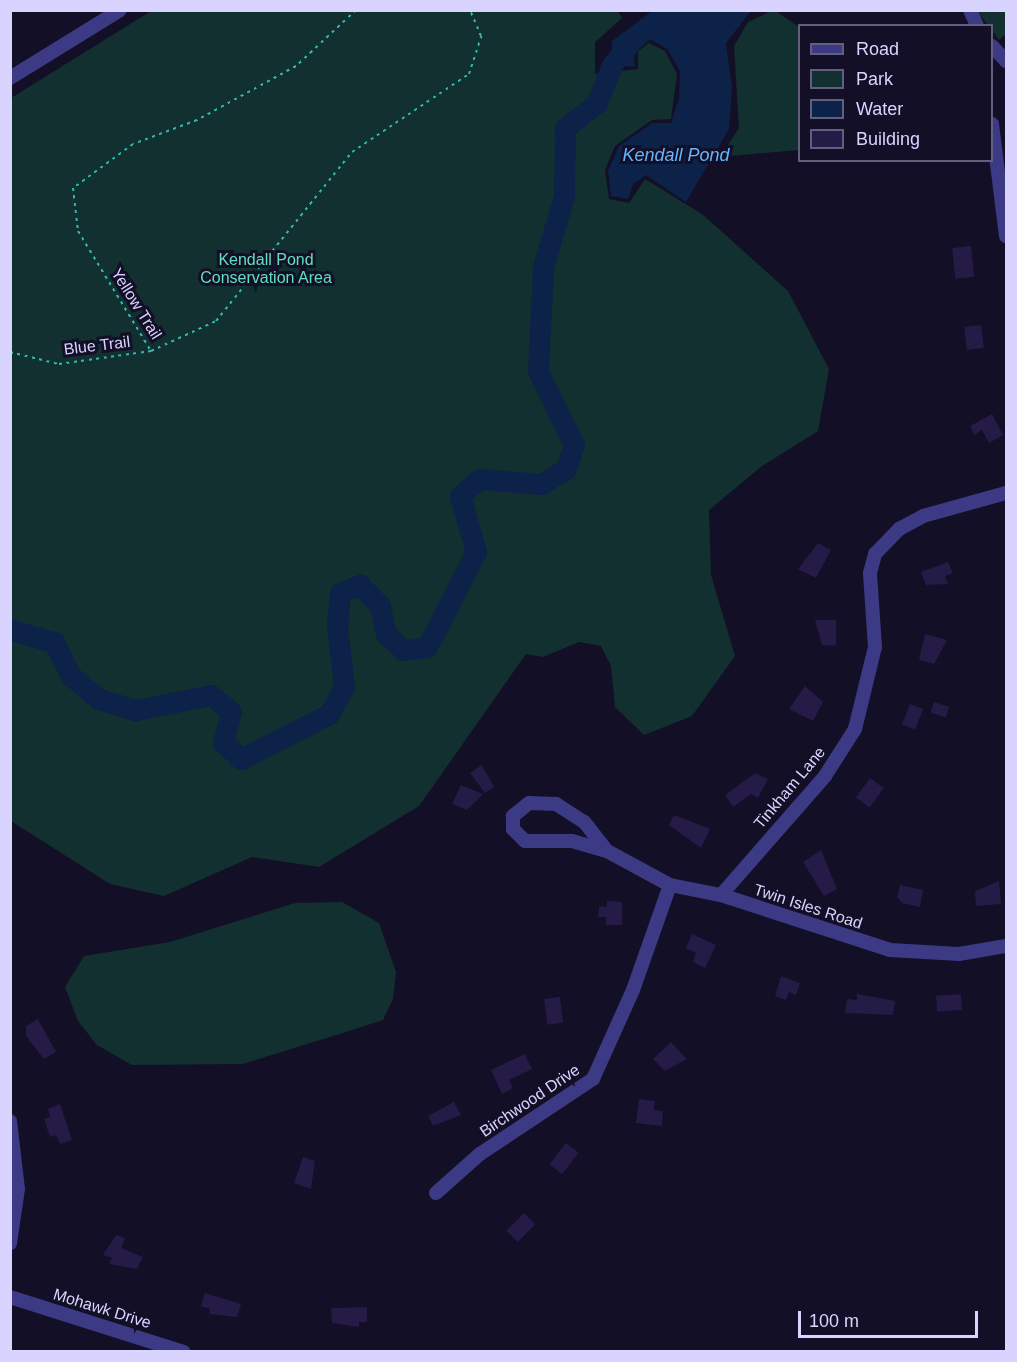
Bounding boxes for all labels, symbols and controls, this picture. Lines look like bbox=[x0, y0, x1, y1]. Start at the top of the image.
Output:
legend bbox=[798, 24, 993, 162]
text: Road bbox=[856, 39, 899, 59]
text: Park bbox=[856, 69, 893, 89]
text: Water bbox=[856, 99, 903, 119]
text: Building bbox=[856, 129, 920, 149]
water label: Kendall Pond bbox=[622, 144, 730, 166]
park label: Kendall Pond Conservation Area bbox=[200, 250, 332, 288]
street label: Yellow Trail bbox=[106, 265, 166, 343]
street label: Blue Trail bbox=[63, 332, 131, 360]
street label: Tinkham Lane bbox=[750, 743, 830, 833]
street label: Twin Isles Road bbox=[751, 880, 865, 934]
street label: Birchwood Drive bbox=[476, 1060, 584, 1142]
street label: Mohawk Drive bbox=[51, 1285, 153, 1333]
scale bar bbox=[801, 1299, 981, 1337]
text: 100 m bbox=[809, 1311, 859, 1331]

